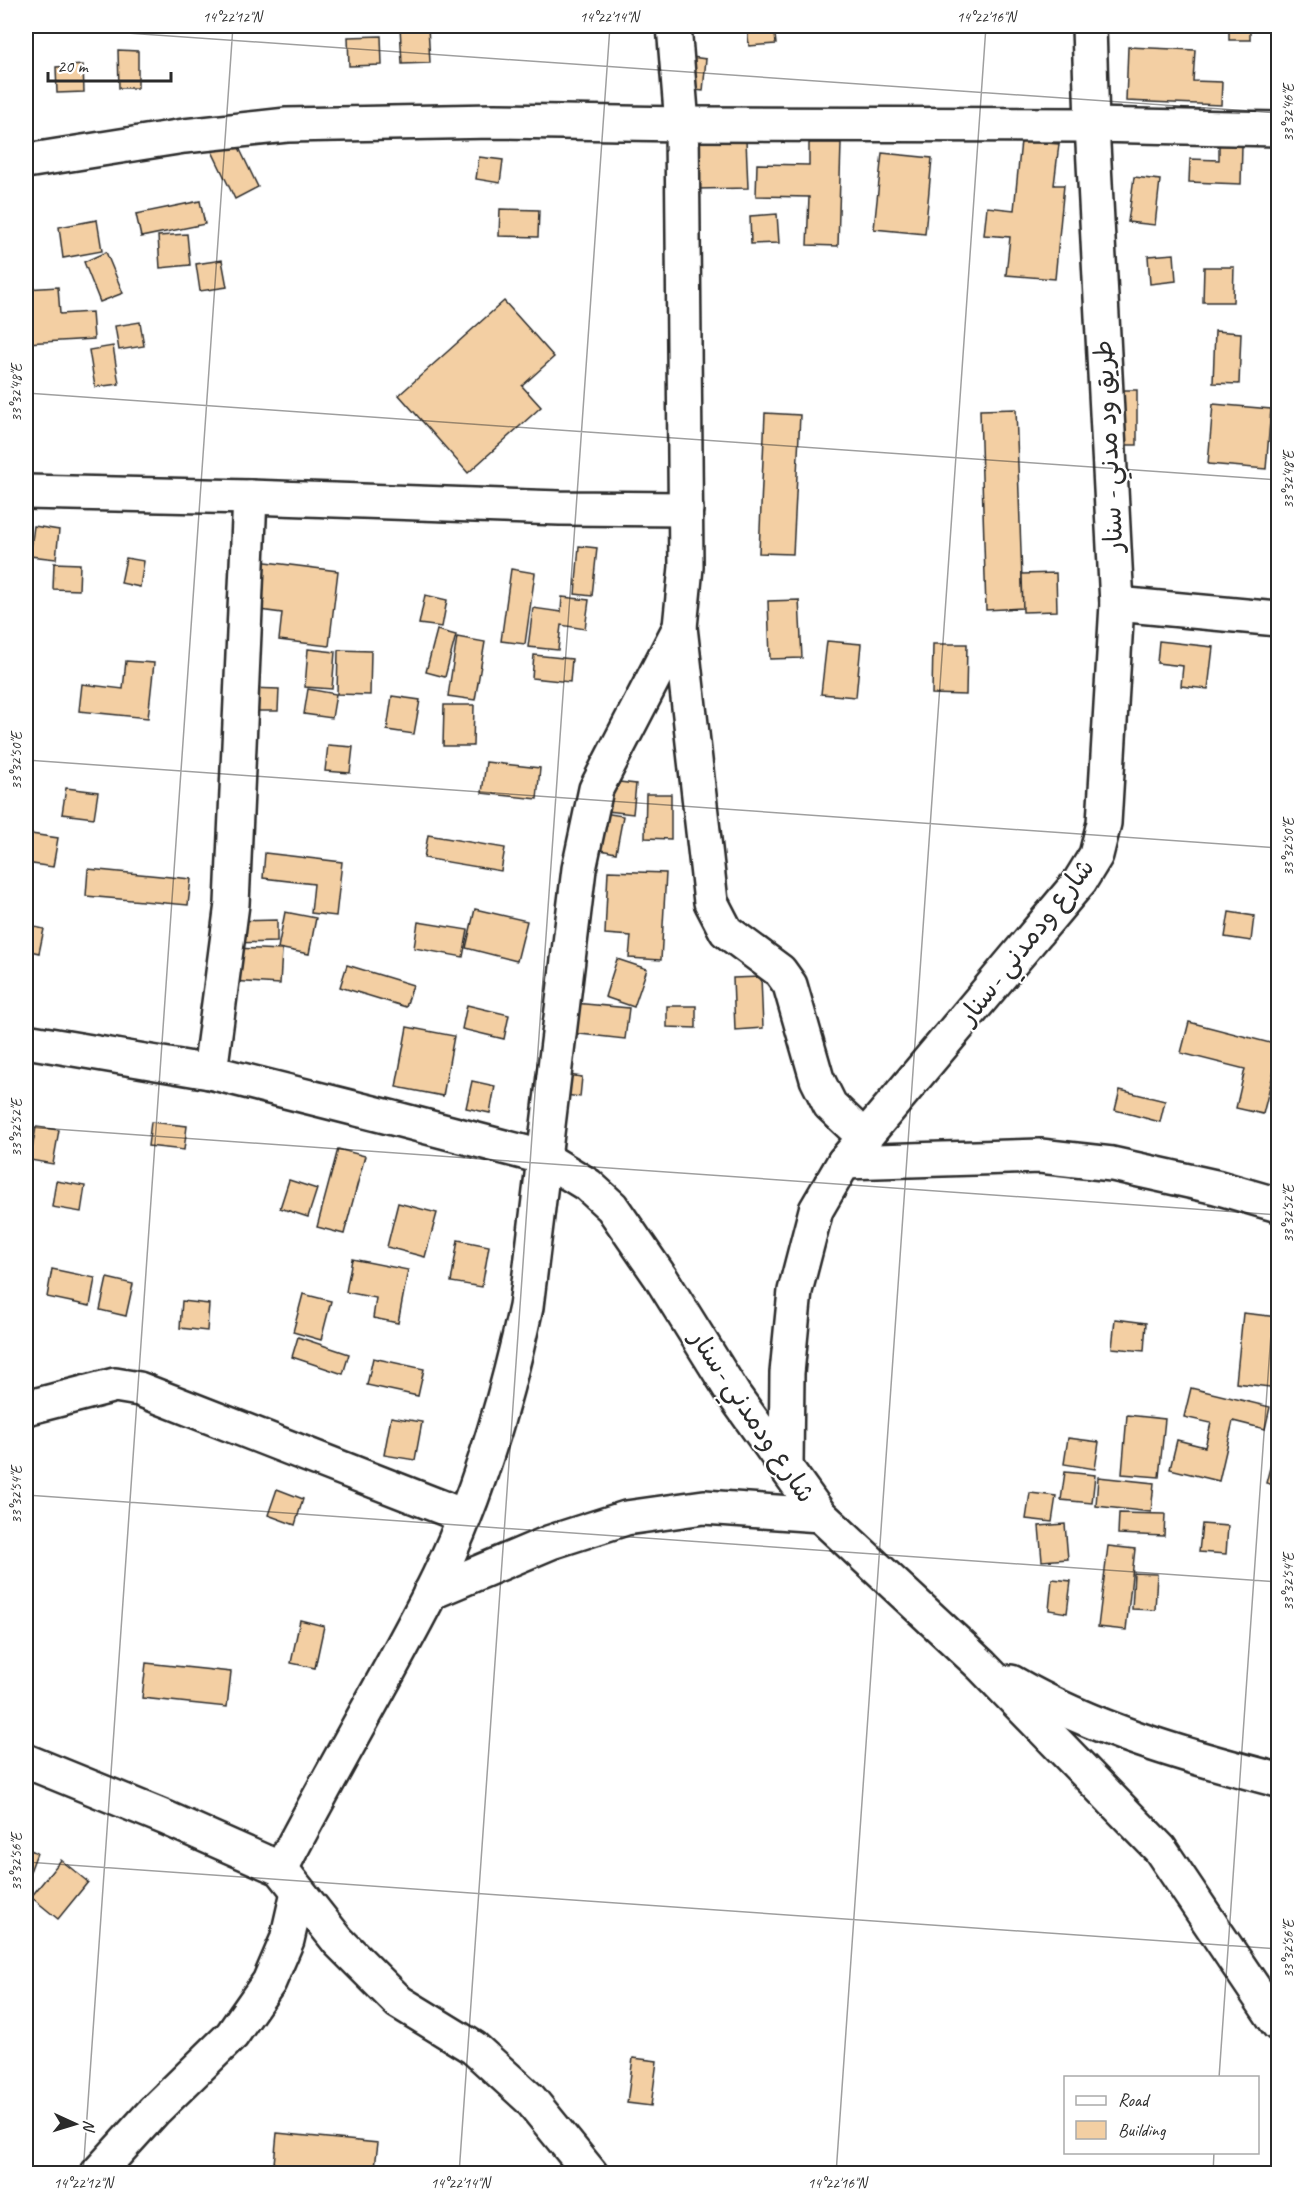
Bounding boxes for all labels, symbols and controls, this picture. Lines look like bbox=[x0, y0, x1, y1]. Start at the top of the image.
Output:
text: 14°22'12"N bbox=[202, 8, 265, 27]
text: 14°22'14"N bbox=[579, 8, 642, 27]
text: 14°22'16"N bbox=[956, 8, 1019, 27]
scale bar bbox=[48, 45, 171, 83]
text: 20 m bbox=[57, 55, 90, 77]
text: 33°32'46"E bbox=[1279, 82, 1298, 142]
street label: طريق ود مدني - سنار bbox=[1086, 339, 1137, 555]
text: 33°32'48"E bbox=[7, 362, 26, 422]
text: 33°32'48"E bbox=[1279, 449, 1298, 509]
text: 33°32'50"E bbox=[7, 730, 26, 790]
text: 33°32'50"E bbox=[1279, 816, 1298, 876]
street label: شارع ودمدني -سنار bbox=[950, 852, 1106, 1036]
text: 33°32'52"E bbox=[7, 1097, 26, 1157]
text: 33°32'52"E bbox=[1279, 1183, 1298, 1243]
street label: شارع ودمدني -سنار bbox=[677, 1322, 823, 1512]
text: 33°32'54"E bbox=[7, 1464, 26, 1524]
text: 33°32'54"E bbox=[1279, 1551, 1298, 1611]
text: 33°32'56"E bbox=[7, 1831, 26, 1891]
text: 33°32'56"E bbox=[1279, 1918, 1298, 1978]
legend bbox=[1064, 2076, 1259, 2154]
text: Road bbox=[1118, 2089, 1151, 2111]
north arrow bbox=[45, 2094, 105, 2154]
text: N bbox=[78, 2119, 99, 2134]
text: Building bbox=[1118, 2119, 1167, 2141]
text: 14°22'12"N bbox=[53, 2174, 116, 2193]
text: 14°22'14"N bbox=[430, 2174, 493, 2193]
text: 14°22'16"N bbox=[807, 2174, 870, 2193]

